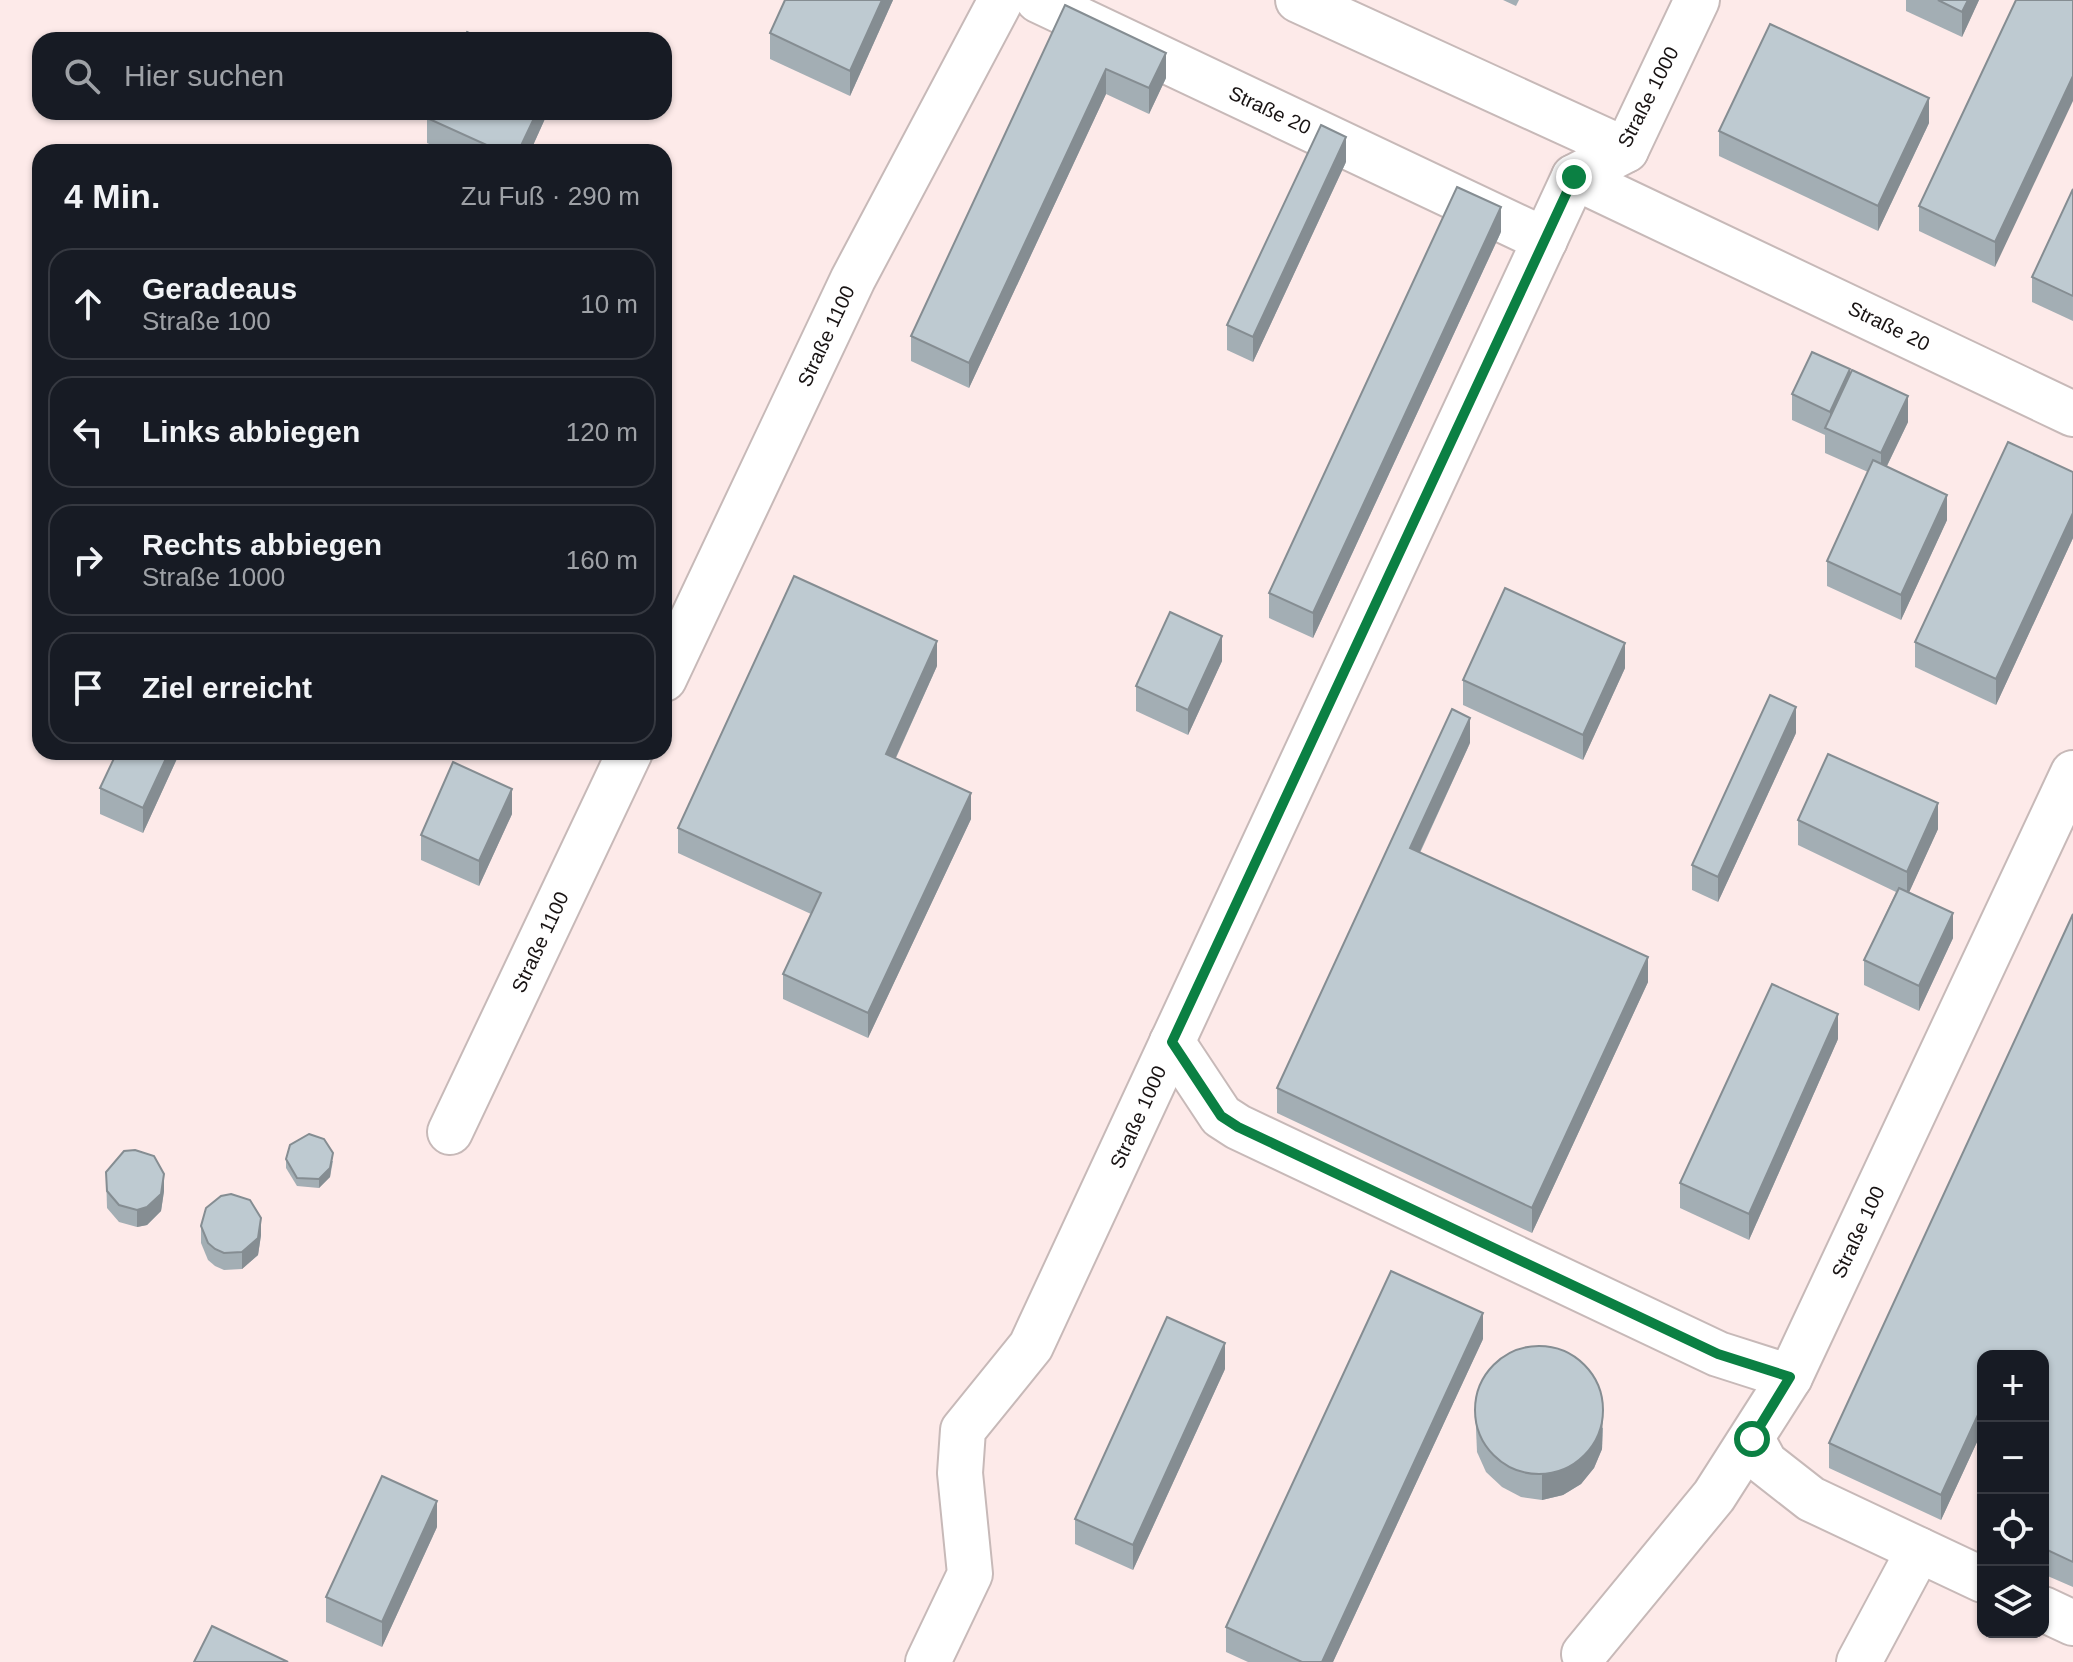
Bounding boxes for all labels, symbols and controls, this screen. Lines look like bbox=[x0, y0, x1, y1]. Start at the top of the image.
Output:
search box bbox=[32, 32, 672, 120]
street label: Straße 1000 bbox=[1613, 43, 1683, 151]
icon: search bbox=[60, 54, 104, 98]
text: Hier suchen bbox=[124, 59, 284, 92]
street label: Straße 20 bbox=[1226, 81, 1314, 139]
route end bbox=[1556, 159, 1592, 195]
text: 4 Min. bbox=[64, 177, 160, 215]
text: Zu Fuß · 290 m bbox=[461, 181, 640, 211]
text: Geradeaus bbox=[142, 272, 297, 305]
icon: ahead bbox=[66, 282, 110, 326]
street label: Straße 1100 bbox=[793, 282, 859, 390]
text: 10 m bbox=[580, 289, 638, 319]
street label: Straße 20 bbox=[1845, 297, 1933, 355]
text: Straße 100 bbox=[142, 306, 271, 336]
icon: left bbox=[66, 410, 110, 454]
text: Links abbiegen bbox=[142, 415, 360, 448]
text: 120 m bbox=[566, 417, 638, 447]
text: Rechts abbiegen bbox=[142, 528, 382, 561]
icon: right bbox=[66, 538, 110, 582]
text: 160 m bbox=[566, 545, 638, 575]
text: Straße 1000 bbox=[142, 562, 285, 592]
icon: arrive bbox=[66, 666, 110, 710]
text: Ziel erreicht bbox=[142, 671, 312, 704]
street label: Straße 1100 bbox=[507, 888, 573, 996]
street label: Straße 1000 bbox=[1106, 1062, 1170, 1172]
street label: Straße 100 bbox=[1827, 1183, 1889, 1281]
map controls bbox=[1977, 1350, 2049, 1638]
button: + bbox=[1977, 1350, 2049, 1422]
route start bbox=[1734, 1421, 1770, 1457]
button: − bbox=[1977, 1422, 2049, 1494]
button: locate bbox=[1977, 1494, 2049, 1566]
button: layers bbox=[1977, 1566, 2049, 1638]

